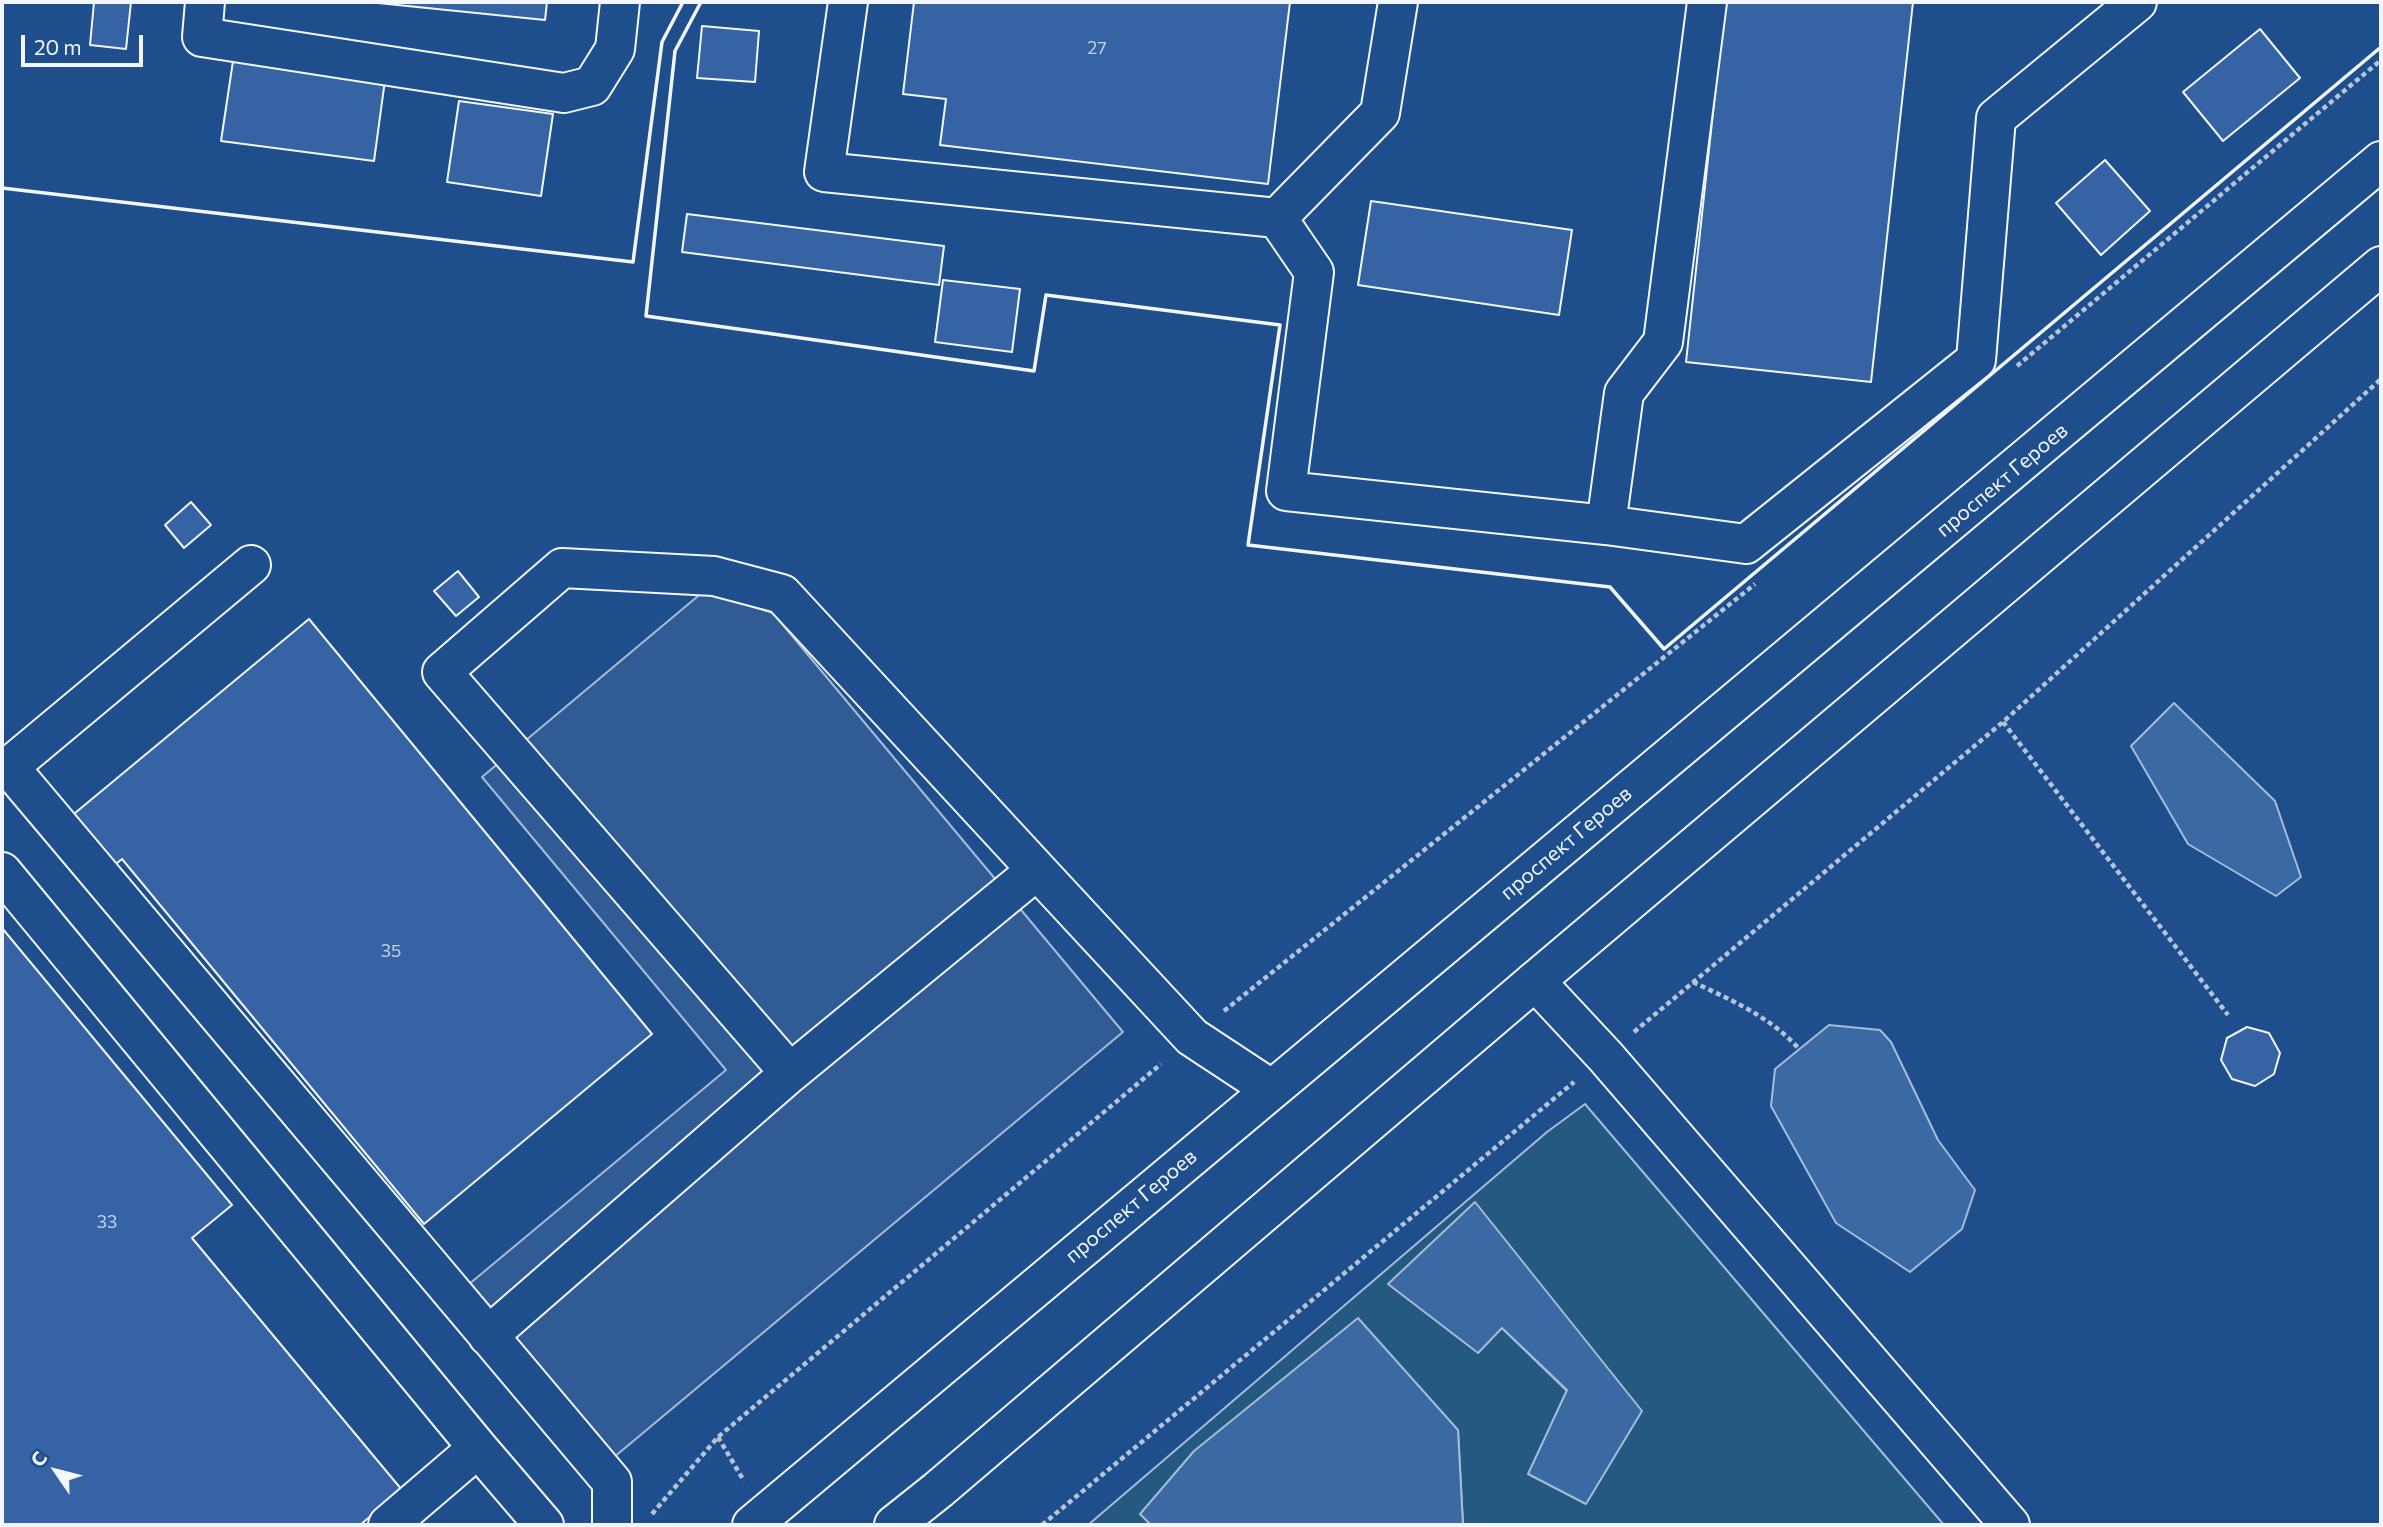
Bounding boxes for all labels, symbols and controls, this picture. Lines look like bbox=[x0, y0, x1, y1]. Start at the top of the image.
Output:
scale bar bbox=[24, 21, 147, 65]
text: 20 m bbox=[34, 34, 82, 59]
house number: 27 bbox=[1087, 37, 1107, 59]
street label: проспект Героев bbox=[1931, 418, 2073, 542]
street label: проспект Героев bbox=[1495, 781, 1637, 905]
house number: 35 bbox=[381, 940, 401, 962]
street label: проспект Героев bbox=[1060, 1144, 1202, 1268]
house number: 33 bbox=[97, 1211, 117, 1233]
north arrow bbox=[21, 1436, 91, 1506]
text: С bbox=[25, 1447, 52, 1471]

